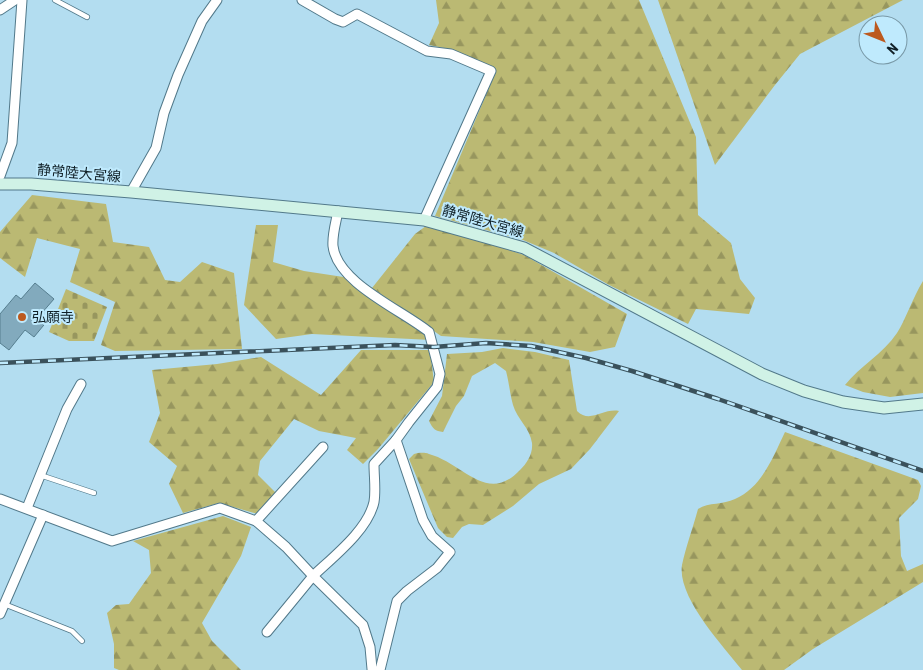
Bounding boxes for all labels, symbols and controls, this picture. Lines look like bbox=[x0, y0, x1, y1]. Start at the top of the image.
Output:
north arrow bbox=[858, 15, 908, 65]
text: N bbox=[884, 40, 901, 57]
street label: 静常陸大宮線 bbox=[36, 161, 122, 185]
street label: 静常陸大宮線 bbox=[440, 202, 526, 240]
place label: 弘願寺 bbox=[32, 309, 74, 325]
marker: 弘願寺 bbox=[16, 311, 28, 323]

